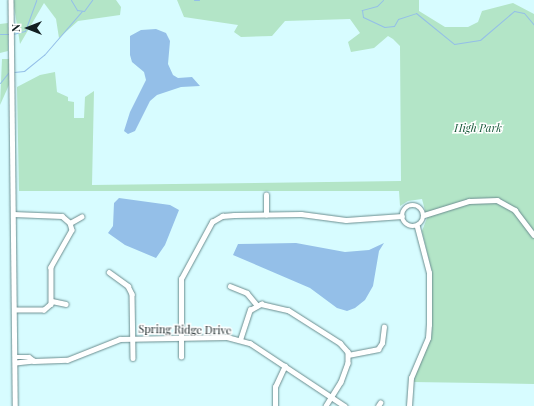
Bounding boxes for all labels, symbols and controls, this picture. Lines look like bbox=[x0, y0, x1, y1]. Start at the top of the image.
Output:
north arrow bbox=[8, 8, 48, 48]
text: N bbox=[8, 24, 23, 32]
park label: High Park bbox=[454, 121, 502, 135]
street label: Spring Ridge Drive bbox=[138, 323, 232, 337]

